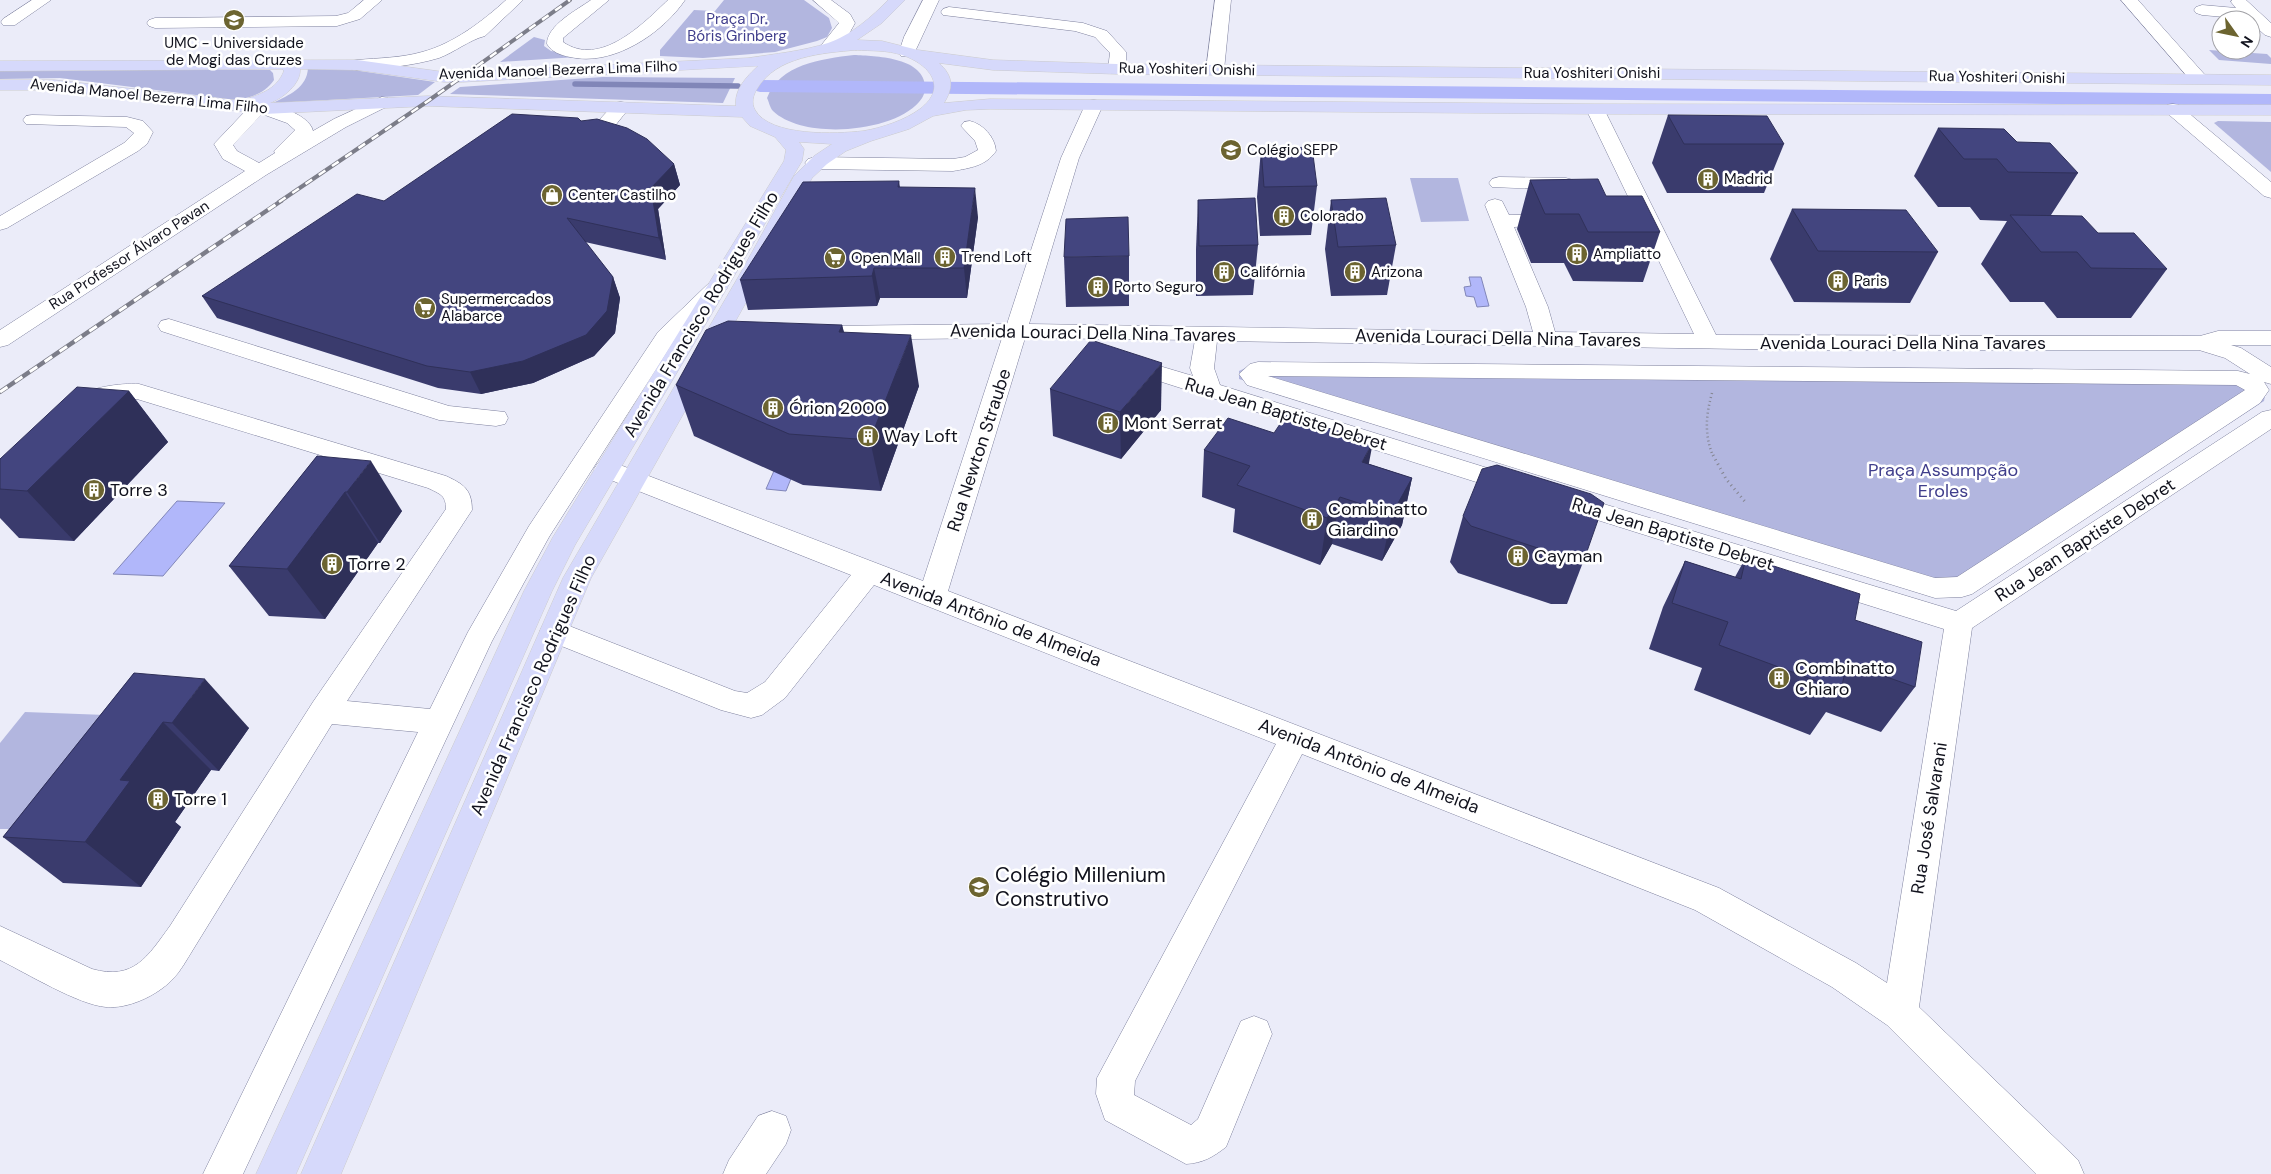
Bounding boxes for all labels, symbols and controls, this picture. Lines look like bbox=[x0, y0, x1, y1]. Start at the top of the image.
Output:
school or university icon: UMC - Universidade de Mogi das Cruzes bbox=[222, 8, 246, 32]
park label: Praça Dr. Bóris Grinberg bbox=[687, 9, 787, 46]
north arrow bbox=[2211, 10, 2261, 60]
place label: UMC - Universidade de Mogi das Cruzes bbox=[164, 33, 304, 70]
text: N bbox=[2237, 33, 2257, 51]
street label: Avenida Manoel Bezerra Lima Filho bbox=[438, 56, 678, 84]
street label: Rua Yoshiteri Onishi bbox=[1119, 58, 1255, 80]
street label: Rua Yoshiteri Onishi bbox=[1524, 63, 1660, 83]
street label: Rua Yoshiteri Onishi bbox=[1929, 66, 2065, 88]
street label: Avenida Manoel Bezerra Lima Filho bbox=[29, 74, 269, 118]
school or university icon: Colégio SEPP bbox=[1219, 138, 1243, 162]
place label: Colégio SEPP bbox=[1247, 140, 1338, 160]
building icon: Madrid bbox=[1696, 167, 1720, 191]
place label: Madrid bbox=[1724, 169, 1773, 189]
shop icon: Center Castilho bbox=[540, 183, 564, 207]
place label: Center Castilho bbox=[568, 185, 676, 205]
street label: Avenida Francisco Rodrigues Filho bbox=[618, 186, 784, 442]
street label: Rua Professor Álvaro Pavan bbox=[45, 196, 213, 314]
building icon: Colorado bbox=[1272, 204, 1296, 228]
place label: Colorado bbox=[1300, 206, 1364, 226]
building icon: Ampliatto bbox=[1565, 242, 1589, 266]
place label: Ampliatto bbox=[1593, 244, 1661, 264]
building icon: Trend Loft bbox=[933, 245, 957, 269]
supermarket icon: Open Mall bbox=[823, 246, 847, 270]
place label: Trend Loft bbox=[961, 247, 1032, 267]
place label: Open Mall bbox=[851, 248, 921, 268]
building icon: Califórnia bbox=[1212, 260, 1236, 284]
building icon: Arizona bbox=[1343, 260, 1367, 284]
place label: Califórnia bbox=[1240, 262, 1305, 282]
place label: Arizona bbox=[1371, 262, 1423, 282]
building icon: Paris bbox=[1826, 269, 1850, 293]
place label: Paris bbox=[1854, 271, 1887, 291]
building icon: Porto Seguro bbox=[1086, 275, 1110, 299]
place label: Porto Seguro bbox=[1114, 277, 1204, 297]
place label: Supermercados Alabarce bbox=[441, 289, 551, 326]
supermarket icon: Supermercados Alabarce bbox=[413, 296, 437, 320]
street label: Avenida Louraci Della Nina Tavares bbox=[950, 319, 1236, 347]
street label: Avenida Louraci Della Nina Tavares bbox=[1355, 324, 1641, 352]
street label: Avenida Louraci Della Nina Tavares bbox=[1760, 331, 2046, 355]
street label: Rua Newton Straube bbox=[941, 365, 1017, 535]
street label: Rua Jean Baptiste Debret bbox=[1182, 372, 1390, 456]
building icon: Órion 2000 bbox=[761, 396, 785, 420]
place label: Órion 2000 bbox=[789, 396, 887, 420]
building icon: Mont Serrat bbox=[1096, 411, 1120, 435]
place label: Mont Serrat bbox=[1124, 411, 1223, 435]
building icon: Way Loft bbox=[856, 424, 880, 448]
place label: Way Loft bbox=[884, 424, 958, 448]
park label: Praça Assumpção Eroles bbox=[1868, 458, 2018, 503]
street label: Rua Jean Baptiste Debret bbox=[1990, 473, 2180, 607]
building icon: Torre 3 bbox=[82, 478, 106, 502]
place label: Torre 3 bbox=[110, 478, 168, 502]
street label: Rua Jean Baptiste Debret bbox=[1569, 492, 1777, 576]
place label: Combinatto Giardino bbox=[1328, 497, 1428, 542]
building icon: Combinatto Giardino bbox=[1300, 507, 1324, 531]
building icon: Cayman bbox=[1506, 544, 1530, 568]
place label: Cayman bbox=[1534, 544, 1603, 568]
street label: Avenida Francisco Rodrigues Filho bbox=[464, 551, 602, 819]
building icon: Torre 2 bbox=[320, 552, 344, 576]
place label: Torre 2 bbox=[348, 552, 406, 576]
street label: Avenida Antônio de Almeida bbox=[877, 566, 1105, 672]
place label: Combinatto Chiaro bbox=[1795, 656, 1895, 701]
building icon: Combinatto Chiaro bbox=[1767, 666, 1791, 690]
street label: Avenida Antônio de Almeida bbox=[1255, 713, 1483, 819]
street label: Rua José Salvarani bbox=[1905, 740, 1953, 896]
building icon: Torre 1 bbox=[146, 787, 170, 811]
place label: Torre 1 bbox=[174, 787, 227, 811]
place label: Colégio Millenium Construtivo bbox=[995, 861, 1166, 913]
school or university icon: Colégio Millenium Construtivo bbox=[967, 875, 991, 899]

